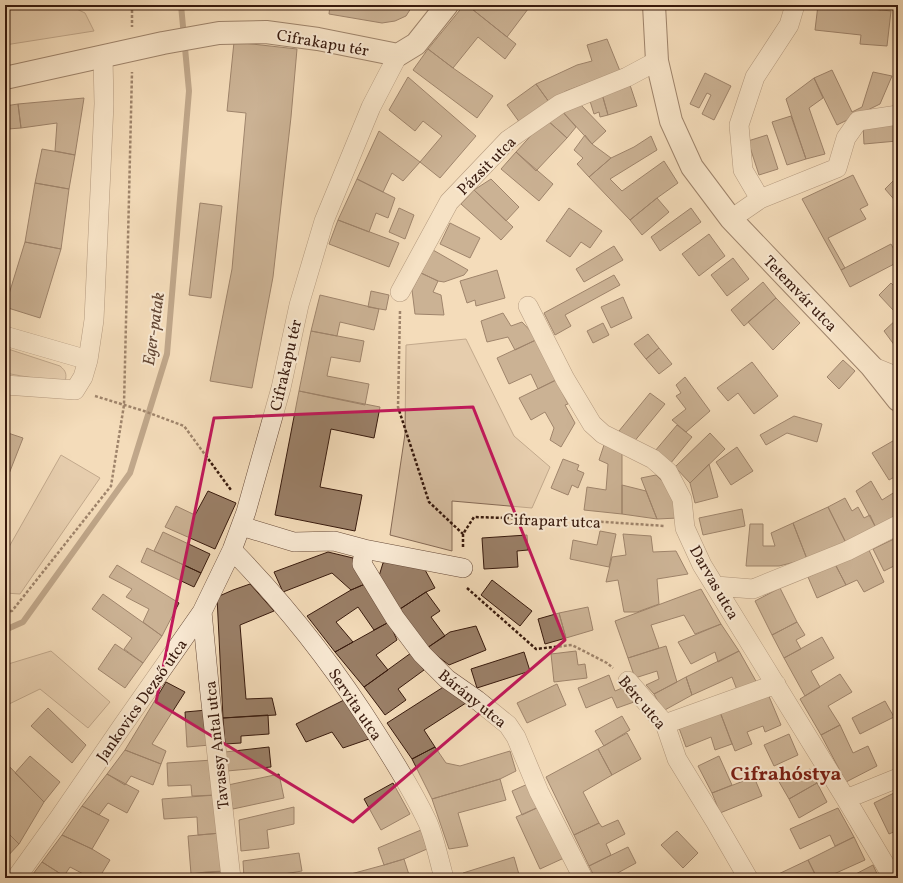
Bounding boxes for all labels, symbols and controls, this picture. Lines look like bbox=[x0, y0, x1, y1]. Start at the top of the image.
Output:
street label: Cifrakapu tér bbox=[275, 25, 371, 63]
street label: Pázsit utca bbox=[453, 132, 522, 201]
street label: Tetemvár utca bbox=[758, 251, 842, 337]
water label: Eger-patak bbox=[138, 291, 171, 367]
street label: Cifrakapu tér bbox=[266, 317, 308, 413]
street label: Cifrapart utca bbox=[503, 509, 601, 535]
street label: Darvas utca bbox=[683, 542, 743, 624]
street label: Jankovics Dezső utca bbox=[92, 635, 193, 767]
street label: Servita utca bbox=[322, 665, 387, 746]
street label: Bárány utca bbox=[433, 665, 511, 734]
street label: Bérc utca bbox=[612, 672, 671, 735]
street label: Tavassy Antal utca bbox=[200, 679, 236, 810]
district label: Cifrahóstya bbox=[731, 761, 841, 789]

